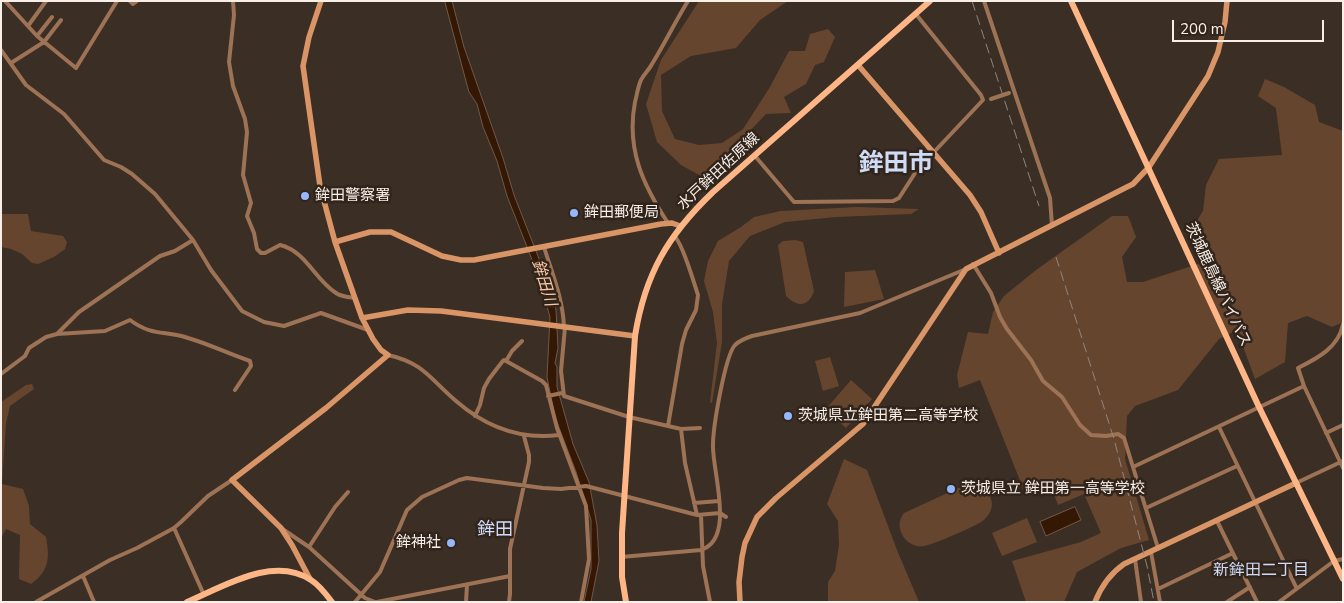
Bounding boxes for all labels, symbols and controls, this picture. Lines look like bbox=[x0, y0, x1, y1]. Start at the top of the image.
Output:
scale bar bbox=[1174, 10, 1326, 42]
text: 200 m bbox=[1180, 19, 1224, 39]
street label: 水戸鉾田佐原線 bbox=[674, 130, 764, 214]
district label: 鉾田市 bbox=[859, 150, 933, 180]
place label: 鉾田警察署 bbox=[315, 187, 390, 205]
marker: 鉾田警察署 bbox=[299, 190, 311, 202]
place label: 鉾田郵便局 bbox=[584, 204, 659, 222]
marker: 鉾田郵便局 bbox=[568, 207, 580, 219]
street label: 茨城鹿島線バイパス bbox=[1180, 220, 1254, 350]
water label: 鉾田川 bbox=[527, 257, 559, 309]
place label: 茨城県立鉾田第二高等学校 bbox=[798, 407, 978, 425]
marker: 茨城県立鉾田第二高等学校 bbox=[782, 410, 794, 422]
place label: 茨城県立 鉾田第一高等学校 bbox=[961, 480, 1145, 498]
marker: 茨城県立 鉾田第一高等学校 bbox=[945, 483, 957, 495]
district label: 鉾田 bbox=[477, 520, 513, 542]
place label: 鉾神社 bbox=[396, 534, 441, 552]
marker: 鉾神社 bbox=[445, 537, 457, 549]
district label: 新鉾田二丁目 bbox=[1213, 561, 1309, 581]

